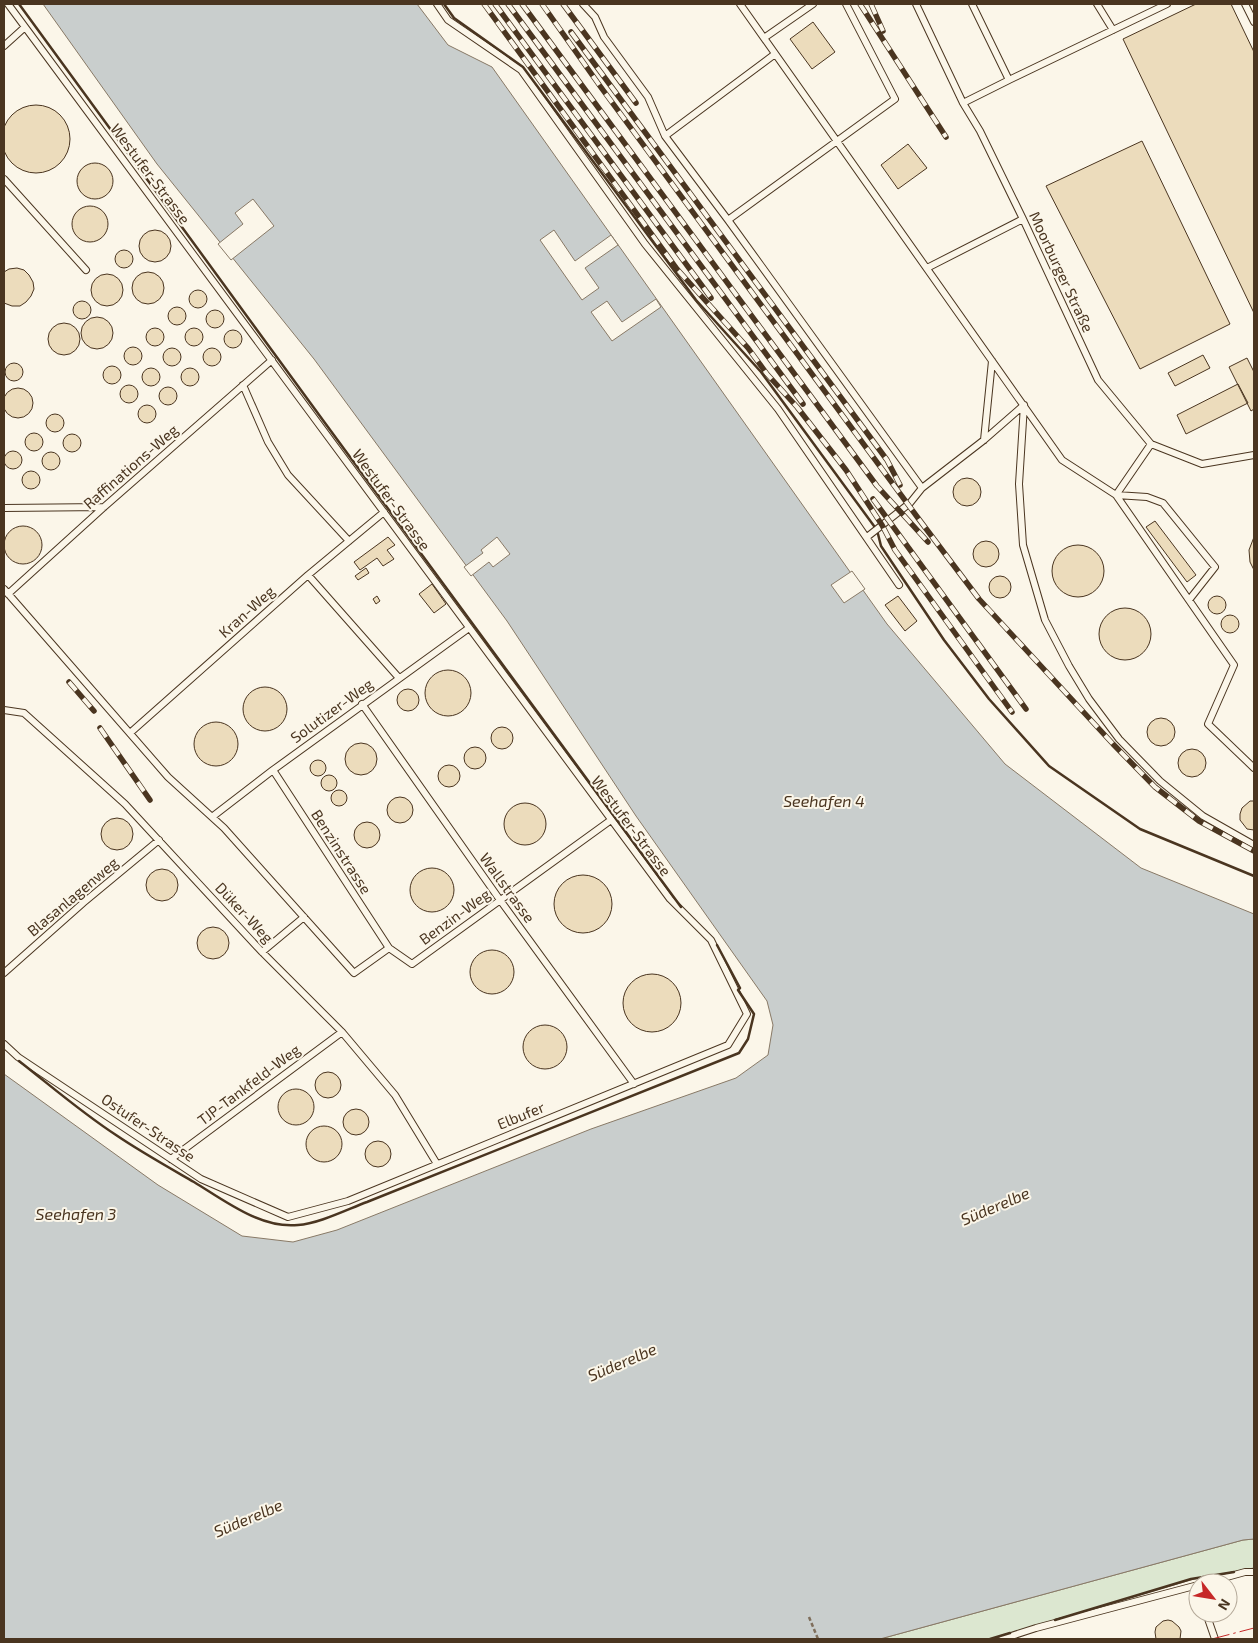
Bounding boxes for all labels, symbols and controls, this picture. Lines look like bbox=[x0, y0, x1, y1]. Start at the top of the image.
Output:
street label: Westufer-Strasse bbox=[107, 120, 194, 227]
street label: Moorburger Straße bbox=[1026, 208, 1098, 335]
street label: Raffinations-Weg bbox=[79, 420, 182, 512]
street label: Westufer-Strasse bbox=[349, 445, 435, 554]
street label: Kran-Weg bbox=[215, 581, 278, 641]
street label: Solutizer-Weg bbox=[287, 674, 377, 746]
street label: Westufer-Strasse bbox=[588, 772, 675, 879]
water label: Seehafen 4 bbox=[783, 791, 865, 810]
street label: Benzinstrasse bbox=[308, 806, 376, 897]
street label: Wallstrasse bbox=[476, 849, 539, 926]
street label: Blasanlagenweg bbox=[23, 853, 122, 939]
street label: Düker-Weg bbox=[212, 878, 278, 947]
street label: Benzin-Weg bbox=[415, 884, 494, 948]
street label: TJP-Tankfeld-Weg bbox=[194, 1039, 304, 1129]
street label: Ostufer-Strasse bbox=[98, 1089, 199, 1165]
street label: Elbufer bbox=[494, 1097, 547, 1133]
water label: Süderelbe bbox=[957, 1182, 1033, 1229]
water label: Seehafen 3 bbox=[36, 1204, 117, 1223]
water label: Süderelbe bbox=[584, 1338, 660, 1385]
water label: Süderelbe bbox=[210, 1494, 286, 1541]
north arrow bbox=[1188, 1573, 1238, 1623]
text: N bbox=[1215, 1596, 1234, 1614]

